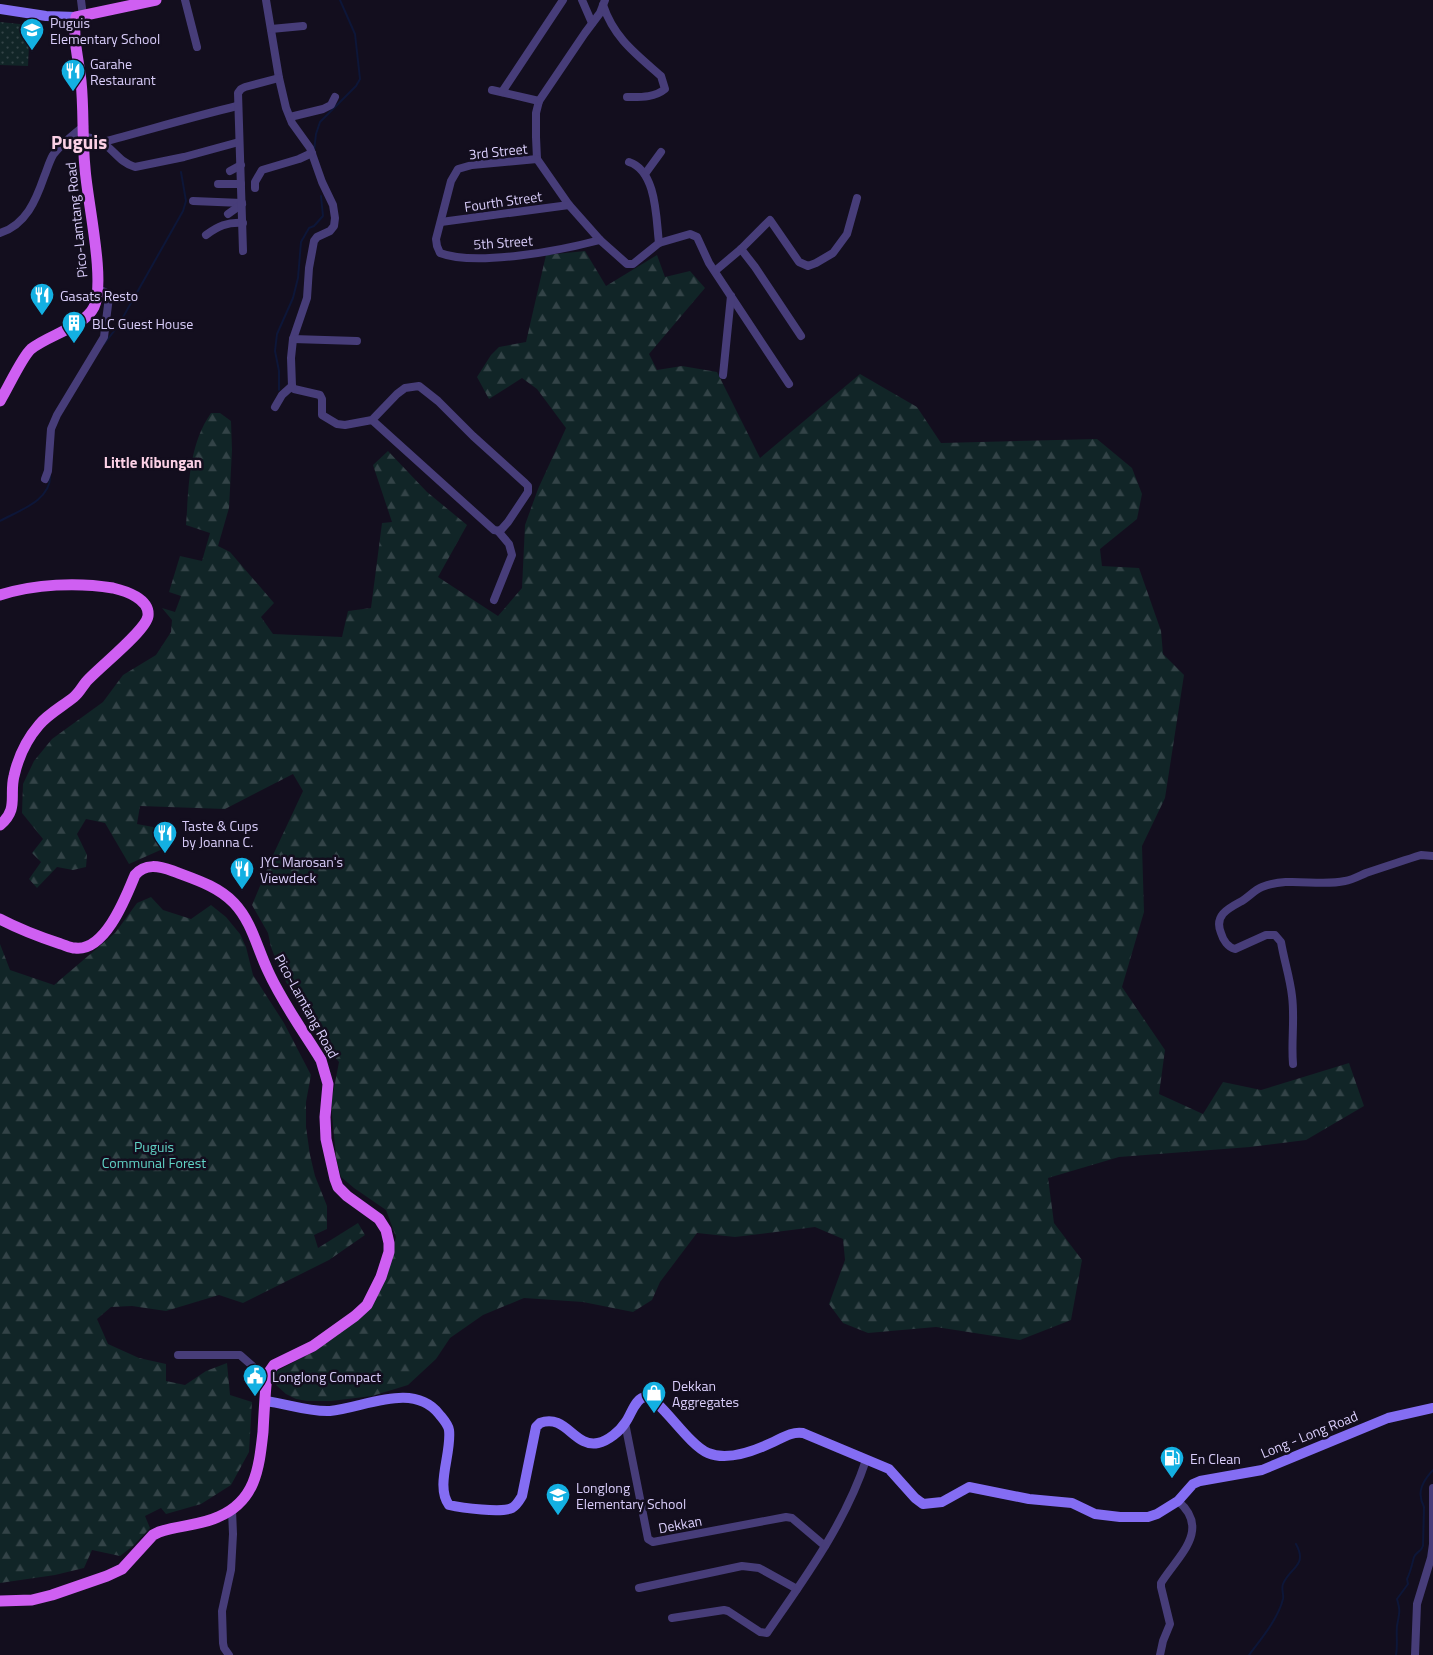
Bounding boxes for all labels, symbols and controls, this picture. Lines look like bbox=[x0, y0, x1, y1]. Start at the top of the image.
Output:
place label: Puguis Elementary School bbox=[50, 12, 160, 49]
school or university icon: Puguis Elementary School bbox=[19, 17, 45, 51]
place label: Garahe Restaurant bbox=[90, 53, 156, 90]
restaurant icon: Garahe Restaurant bbox=[60, 58, 86, 92]
district label: Puguis bbox=[51, 127, 107, 156]
street label: 3rd Street bbox=[468, 137, 529, 165]
street label: Pico-Lamtang Road bbox=[59, 161, 93, 279]
street label: Fourth Street bbox=[463, 185, 543, 217]
street label: 5th Street bbox=[473, 229, 533, 255]
restaurant icon: Gasats Resto bbox=[29, 282, 55, 316]
place label: Gasats Resto bbox=[60, 285, 138, 306]
building icon: BLC Guest House bbox=[61, 310, 87, 344]
place label: BLC Guest House bbox=[92, 313, 193, 334]
district label: Little Kibungan bbox=[104, 451, 202, 474]
place label: Taste & Cups by Joanna C. bbox=[182, 815, 258, 852]
restaurant icon: Taste & Cups by Joanna C. bbox=[152, 820, 178, 854]
place label: JYC Marosan's Viewdeck bbox=[260, 851, 343, 888]
restaurant icon: JYC Marosan's Viewdeck bbox=[229, 856, 255, 890]
street label: Pico-Lamtang Road bbox=[270, 950, 344, 1062]
park label: Puguis Communal Forest bbox=[102, 1136, 206, 1173]
public building icon: Longlong Compact bbox=[242, 1363, 268, 1397]
place label: Longlong Compact bbox=[272, 1366, 381, 1387]
place label: Dekkan Aggregates bbox=[672, 1375, 739, 1412]
shop icon: Dekkan Aggregates bbox=[641, 1380, 667, 1414]
street label: Long - Long Road bbox=[1257, 1405, 1361, 1463]
fuel station icon: En Clean bbox=[1159, 1445, 1185, 1479]
place label: En Clean bbox=[1190, 1448, 1241, 1469]
place label: Longlong Elementary School bbox=[576, 1477, 686, 1514]
school or university icon: Longlong Elementary School bbox=[545, 1482, 571, 1516]
street label: Dekkan bbox=[656, 1509, 704, 1539]

